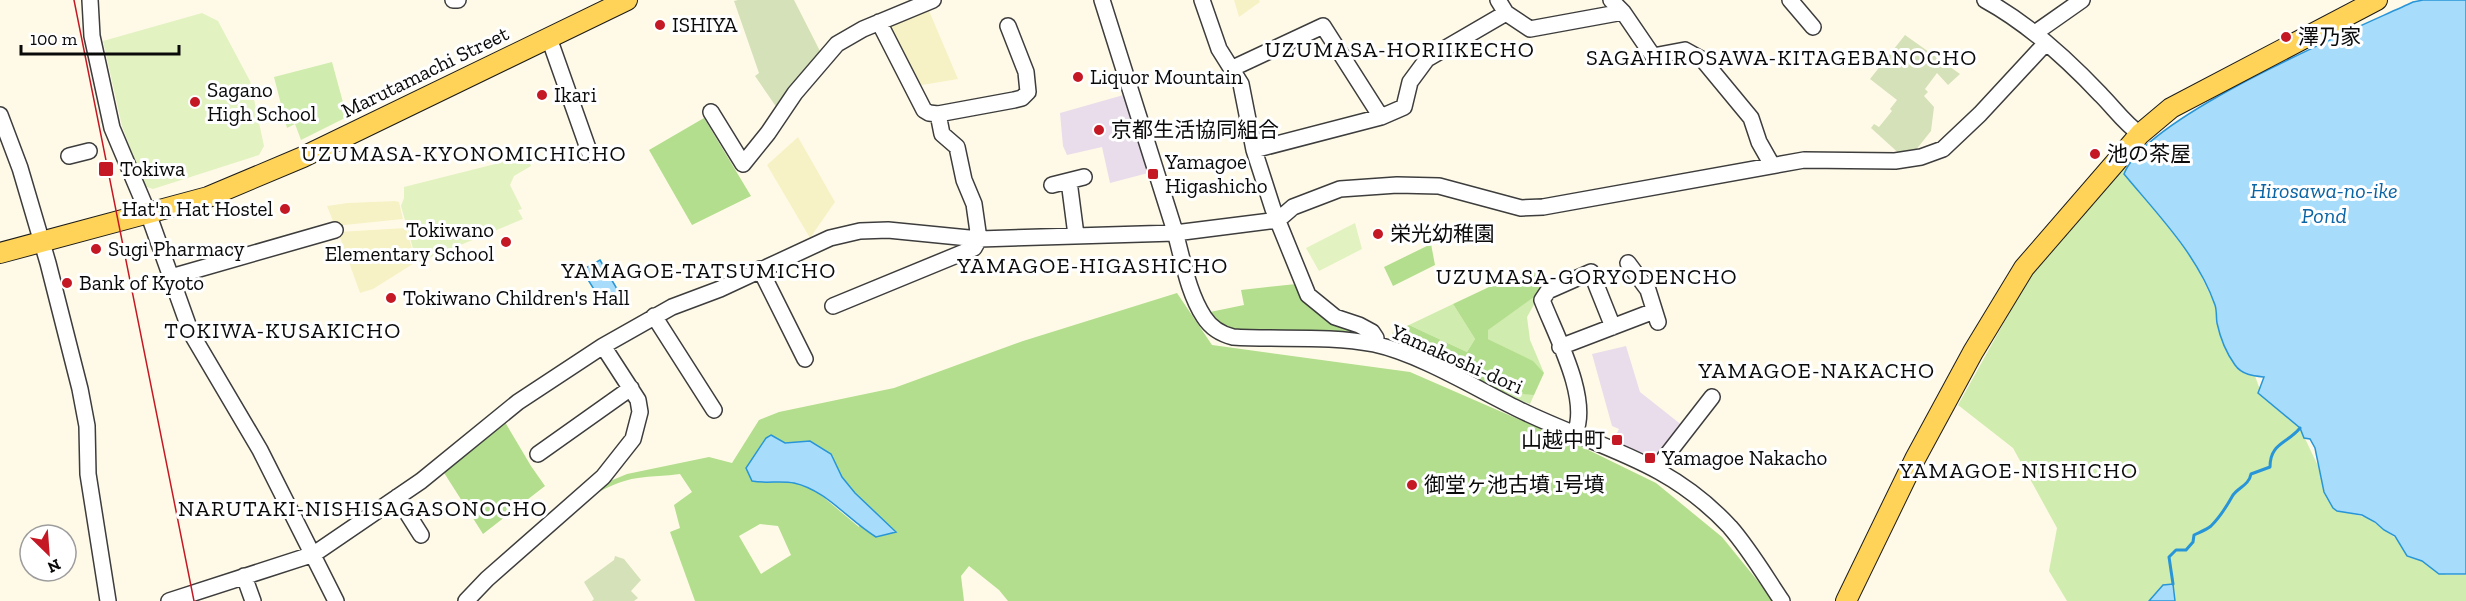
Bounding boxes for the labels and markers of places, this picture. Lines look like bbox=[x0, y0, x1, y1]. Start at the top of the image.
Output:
place label: ISHIYA bbox=[672, 12, 738, 37]
marker: ISHIYA bbox=[653, 18, 667, 32]
place label: 澤乃家 bbox=[2298, 24, 2361, 49]
marker: 澤乃家 bbox=[2279, 30, 2293, 44]
place label: Liquor Mountain bbox=[1090, 64, 1243, 89]
marker: Liquor Mountain bbox=[1071, 70, 1085, 84]
place label: Sagano High School bbox=[207, 77, 317, 126]
place label: Ikari bbox=[554, 82, 597, 107]
marker: Ikari bbox=[535, 88, 549, 102]
marker: Sagano High School bbox=[188, 95, 202, 109]
place label: 京都生活協同組合 bbox=[1111, 117, 1279, 142]
marker: 京都生活協同組合 bbox=[1092, 123, 1106, 137]
place label: 池の茶屋 bbox=[2107, 141, 2191, 166]
marker: 池の茶屋 bbox=[2088, 147, 2102, 161]
place label: Yamagoe Higashicho bbox=[1164, 149, 1267, 198]
place label: Tokiwa bbox=[120, 156, 185, 181]
marker: Tokiwa bbox=[97, 160, 115, 178]
marker: Yamagoe Higashicho bbox=[1146, 167, 1160, 181]
place label: Hat'n Hat Hostel bbox=[122, 196, 273, 221]
marker: Hat'n Hat Hostel bbox=[278, 202, 292, 216]
place label: Tokiwano Elementary School bbox=[325, 217, 494, 266]
place label: 栄光幼稚園 bbox=[1390, 221, 1495, 246]
marker: 栄光幼稚園 bbox=[1371, 227, 1385, 241]
marker: Tokiwano Elementary School bbox=[499, 235, 513, 249]
place label: Sugi Pharmacy bbox=[108, 236, 245, 261]
marker: Sugi Pharmacy bbox=[89, 242, 103, 256]
place label: Bank of Kyoto bbox=[79, 270, 204, 295]
marker: Bank of Kyoto bbox=[60, 276, 74, 290]
place label: Tokiwano Children's Hall bbox=[403, 285, 630, 310]
marker: Tokiwano Children's Hall bbox=[384, 291, 398, 305]
place label: 山越中町 bbox=[1521, 427, 1605, 452]
marker: 山越中町 bbox=[1610, 433, 1624, 447]
place label: Yamagoe Nakacho bbox=[1661, 445, 1827, 470]
marker: Yamagoe Nakacho bbox=[1643, 451, 1657, 465]
place label: 御堂ヶ池古墳 1号墳 bbox=[1424, 472, 1605, 497]
marker: 御堂ヶ池古墳 1号墳 bbox=[1405, 478, 1419, 492]

